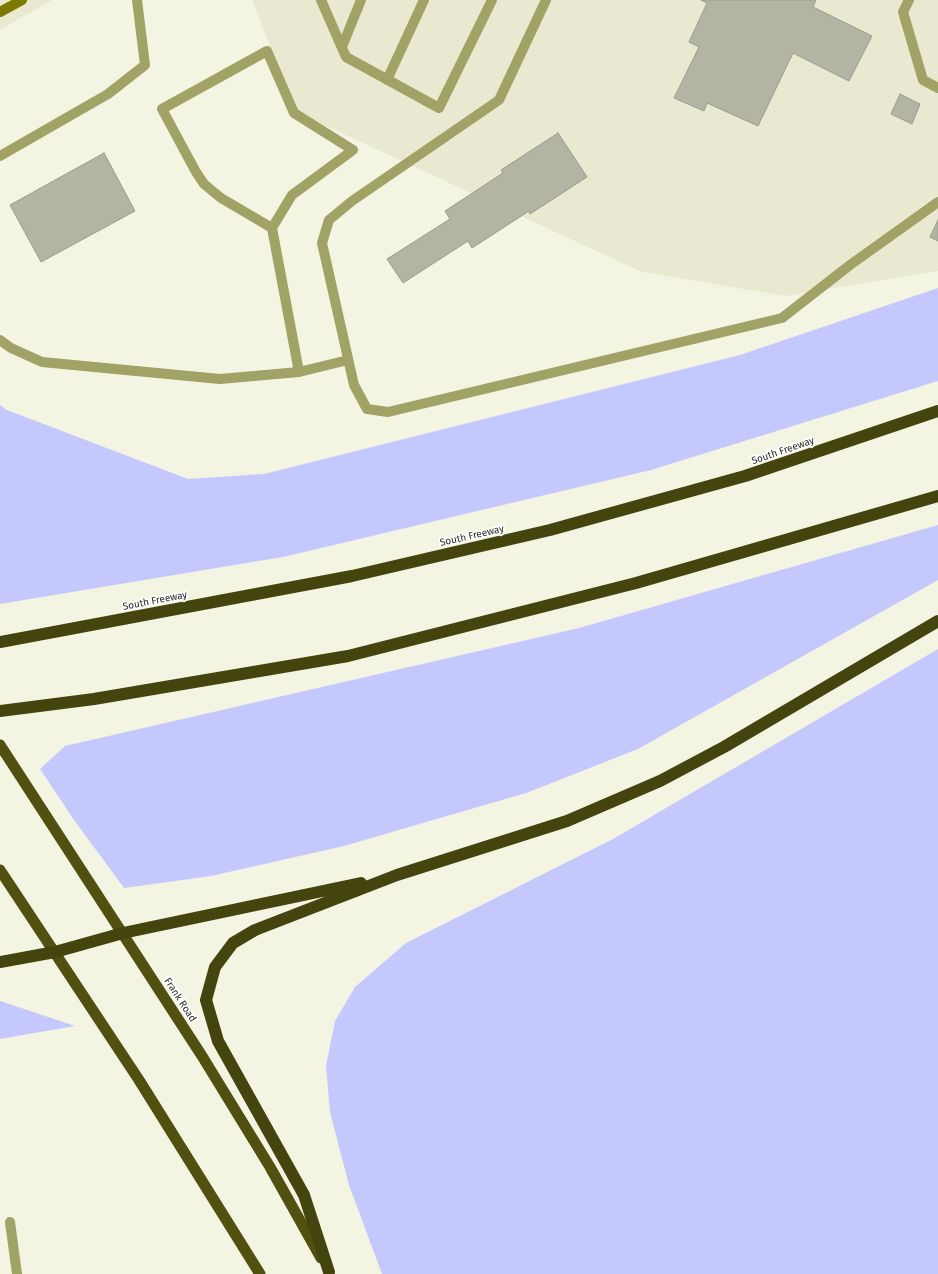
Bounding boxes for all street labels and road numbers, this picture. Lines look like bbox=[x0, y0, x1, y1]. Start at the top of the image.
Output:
street label: South Freeway bbox=[750, 435, 816, 467]
street label: South Freeway bbox=[439, 523, 505, 549]
street label: South Freeway bbox=[122, 589, 188, 613]
street label: Frank Road bbox=[161, 976, 199, 1024]

